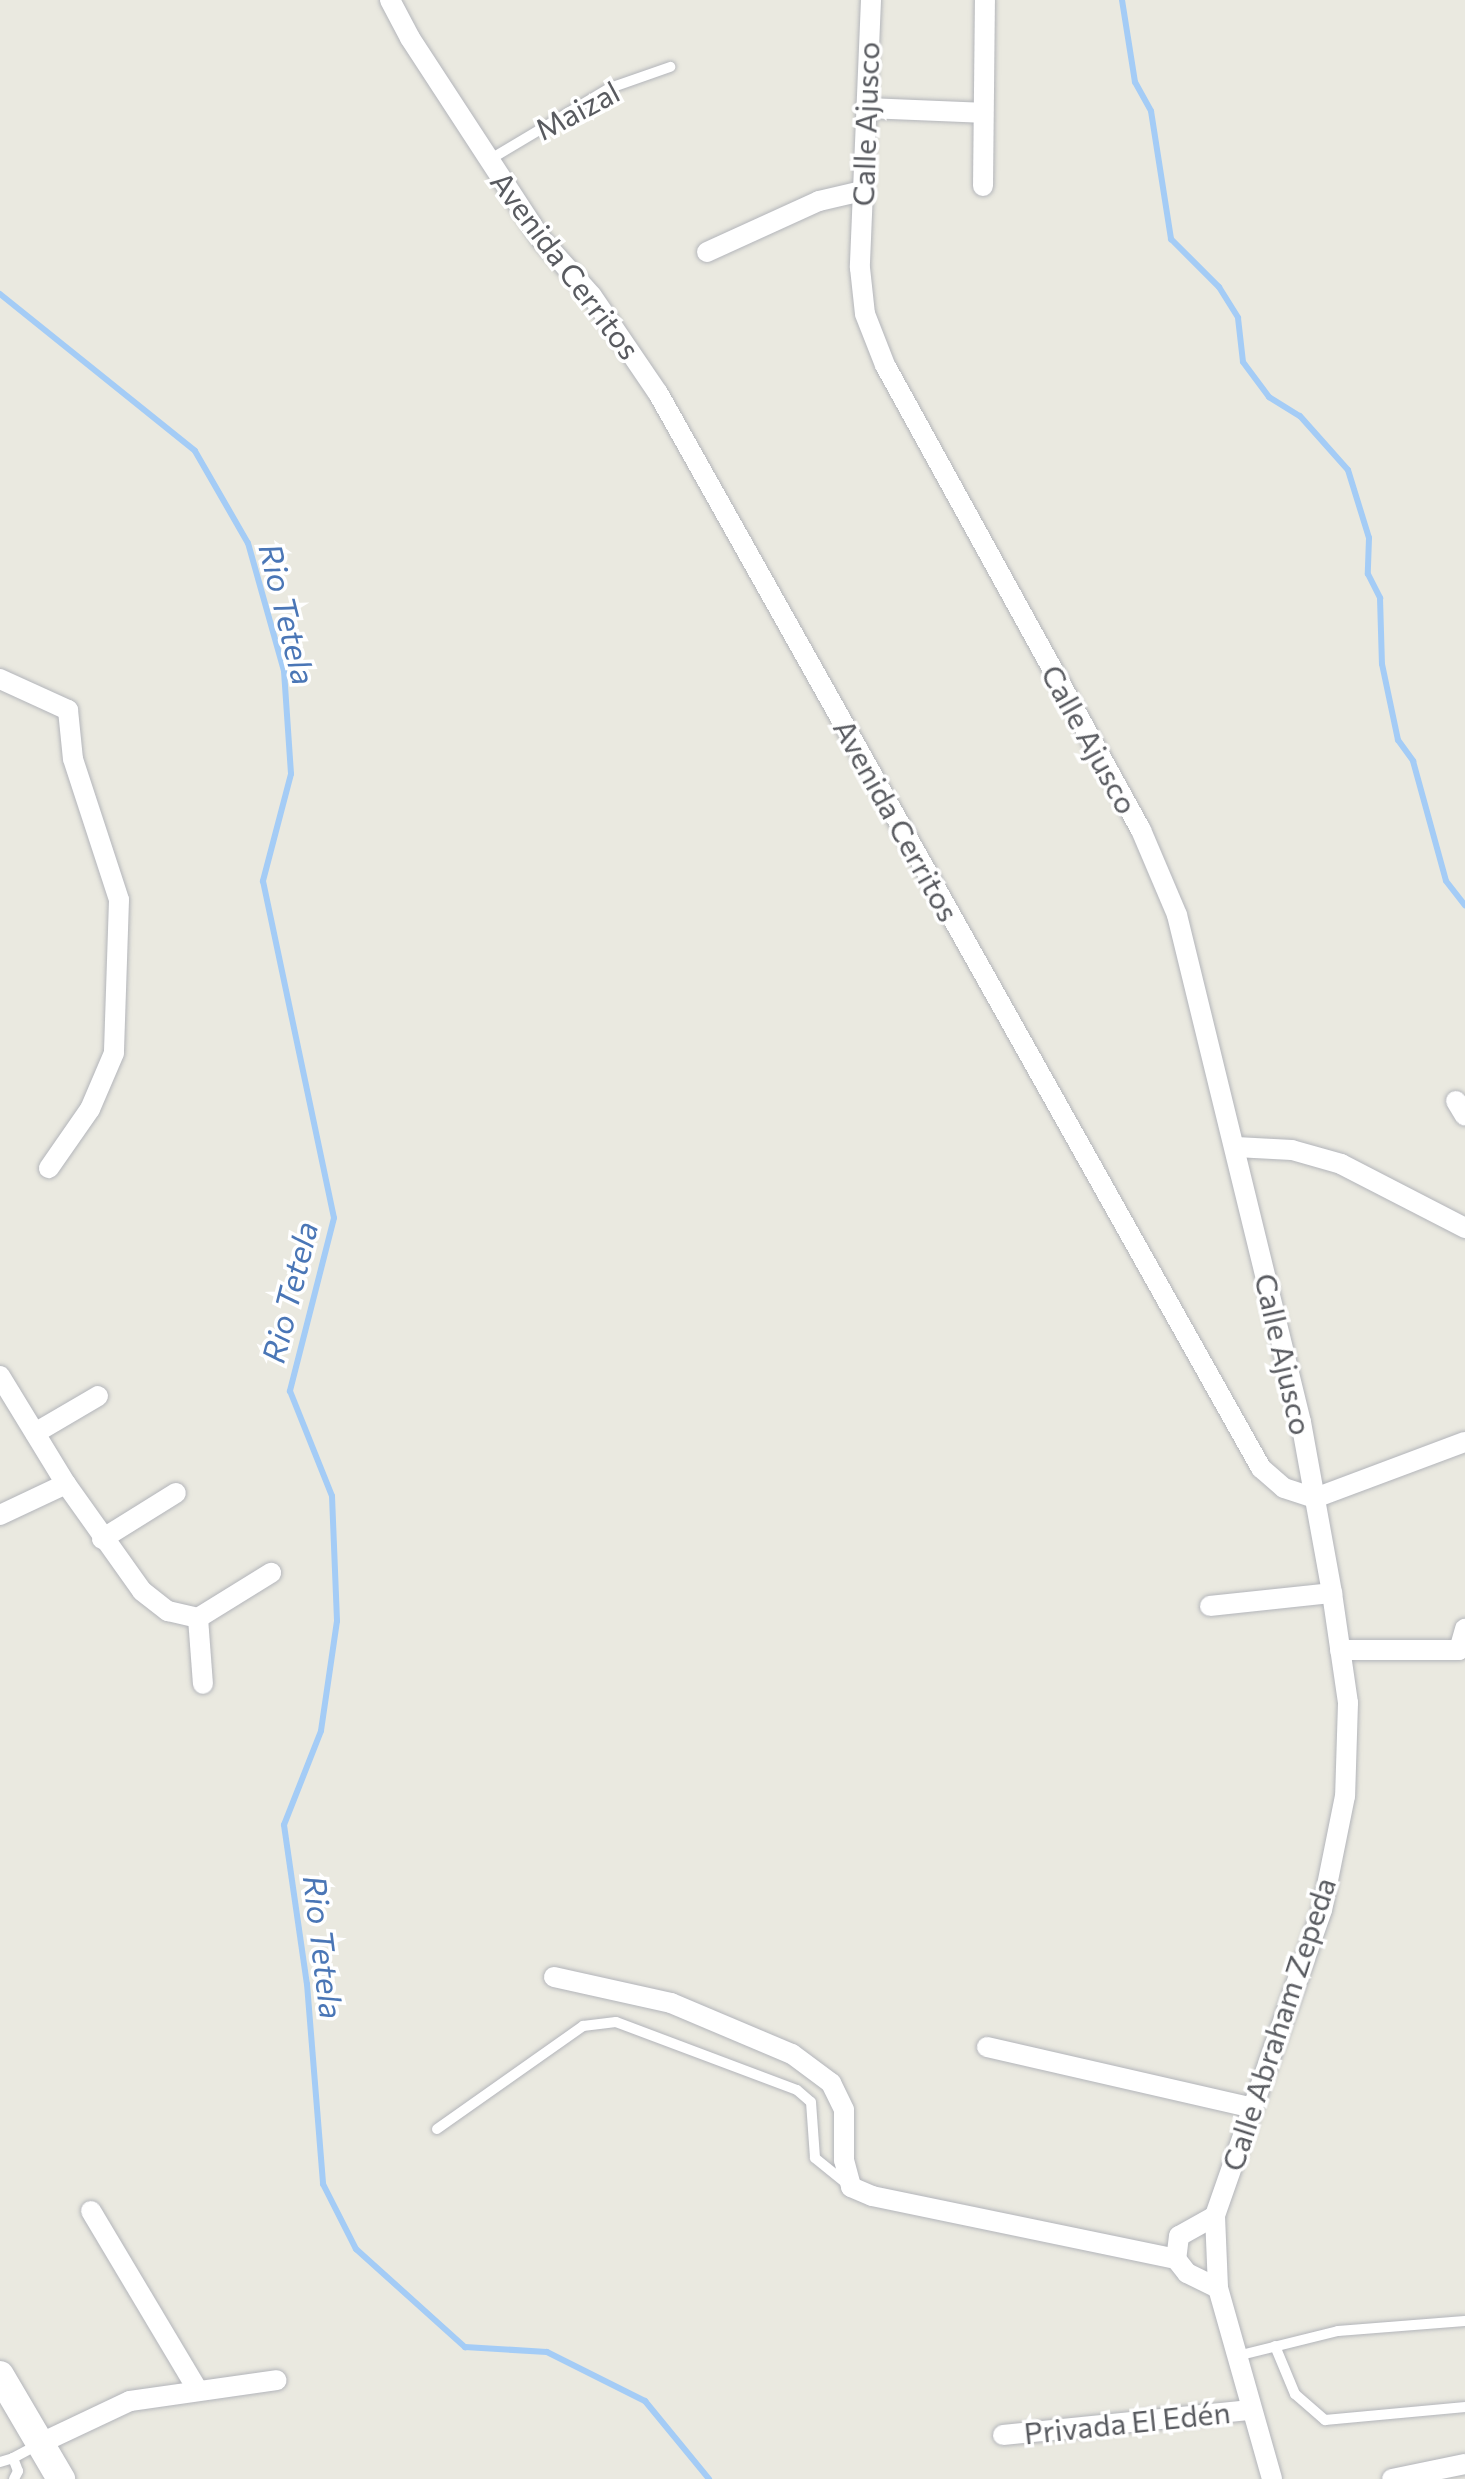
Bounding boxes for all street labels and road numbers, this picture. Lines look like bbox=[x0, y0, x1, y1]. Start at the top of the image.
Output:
street label: Calle Ajusco bbox=[844, 41, 886, 207]
street label: Maizal bbox=[529, 73, 625, 147]
street label: Avenida Cerritos bbox=[484, 164, 648, 366]
street label: Calle Ajusco bbox=[1034, 658, 1146, 820]
street label: Avenida Cerritos bbox=[827, 713, 967, 927]
street label: Calle Ajusco bbox=[1248, 1270, 1320, 1438]
street label: Calle Abraham Zepeda bbox=[1214, 1873, 1342, 2175]
street label: Privada El Edén bbox=[1022, 2393, 1232, 2451]

